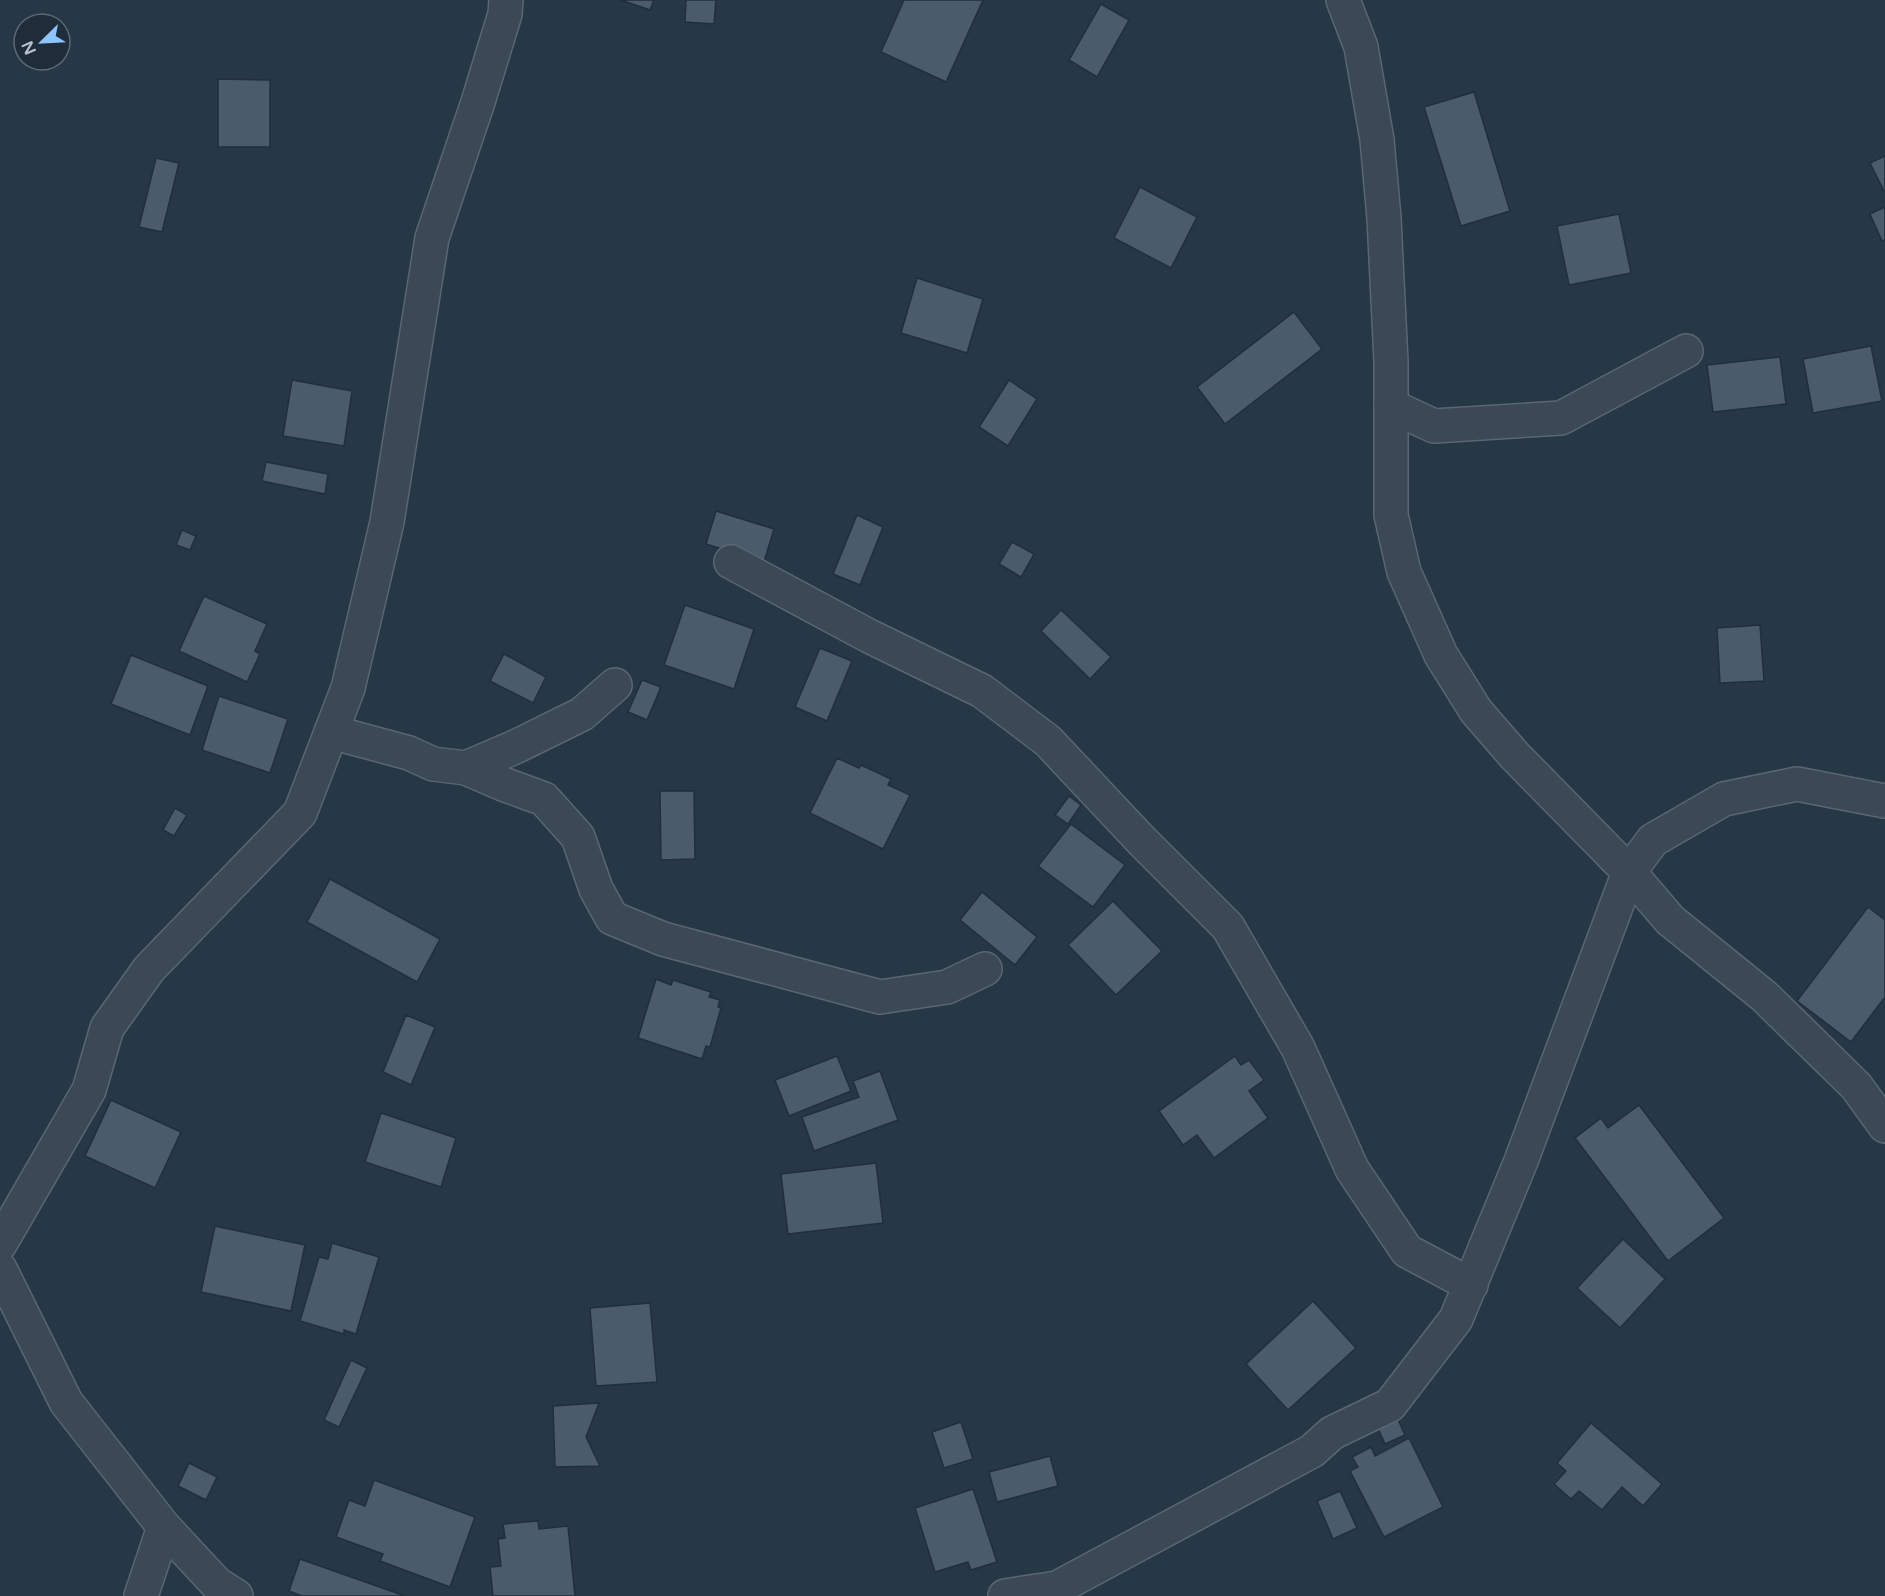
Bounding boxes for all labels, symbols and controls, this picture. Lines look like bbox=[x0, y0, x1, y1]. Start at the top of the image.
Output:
north arrow bbox=[12, 12, 72, 72]
text: N bbox=[17, 38, 41, 58]

